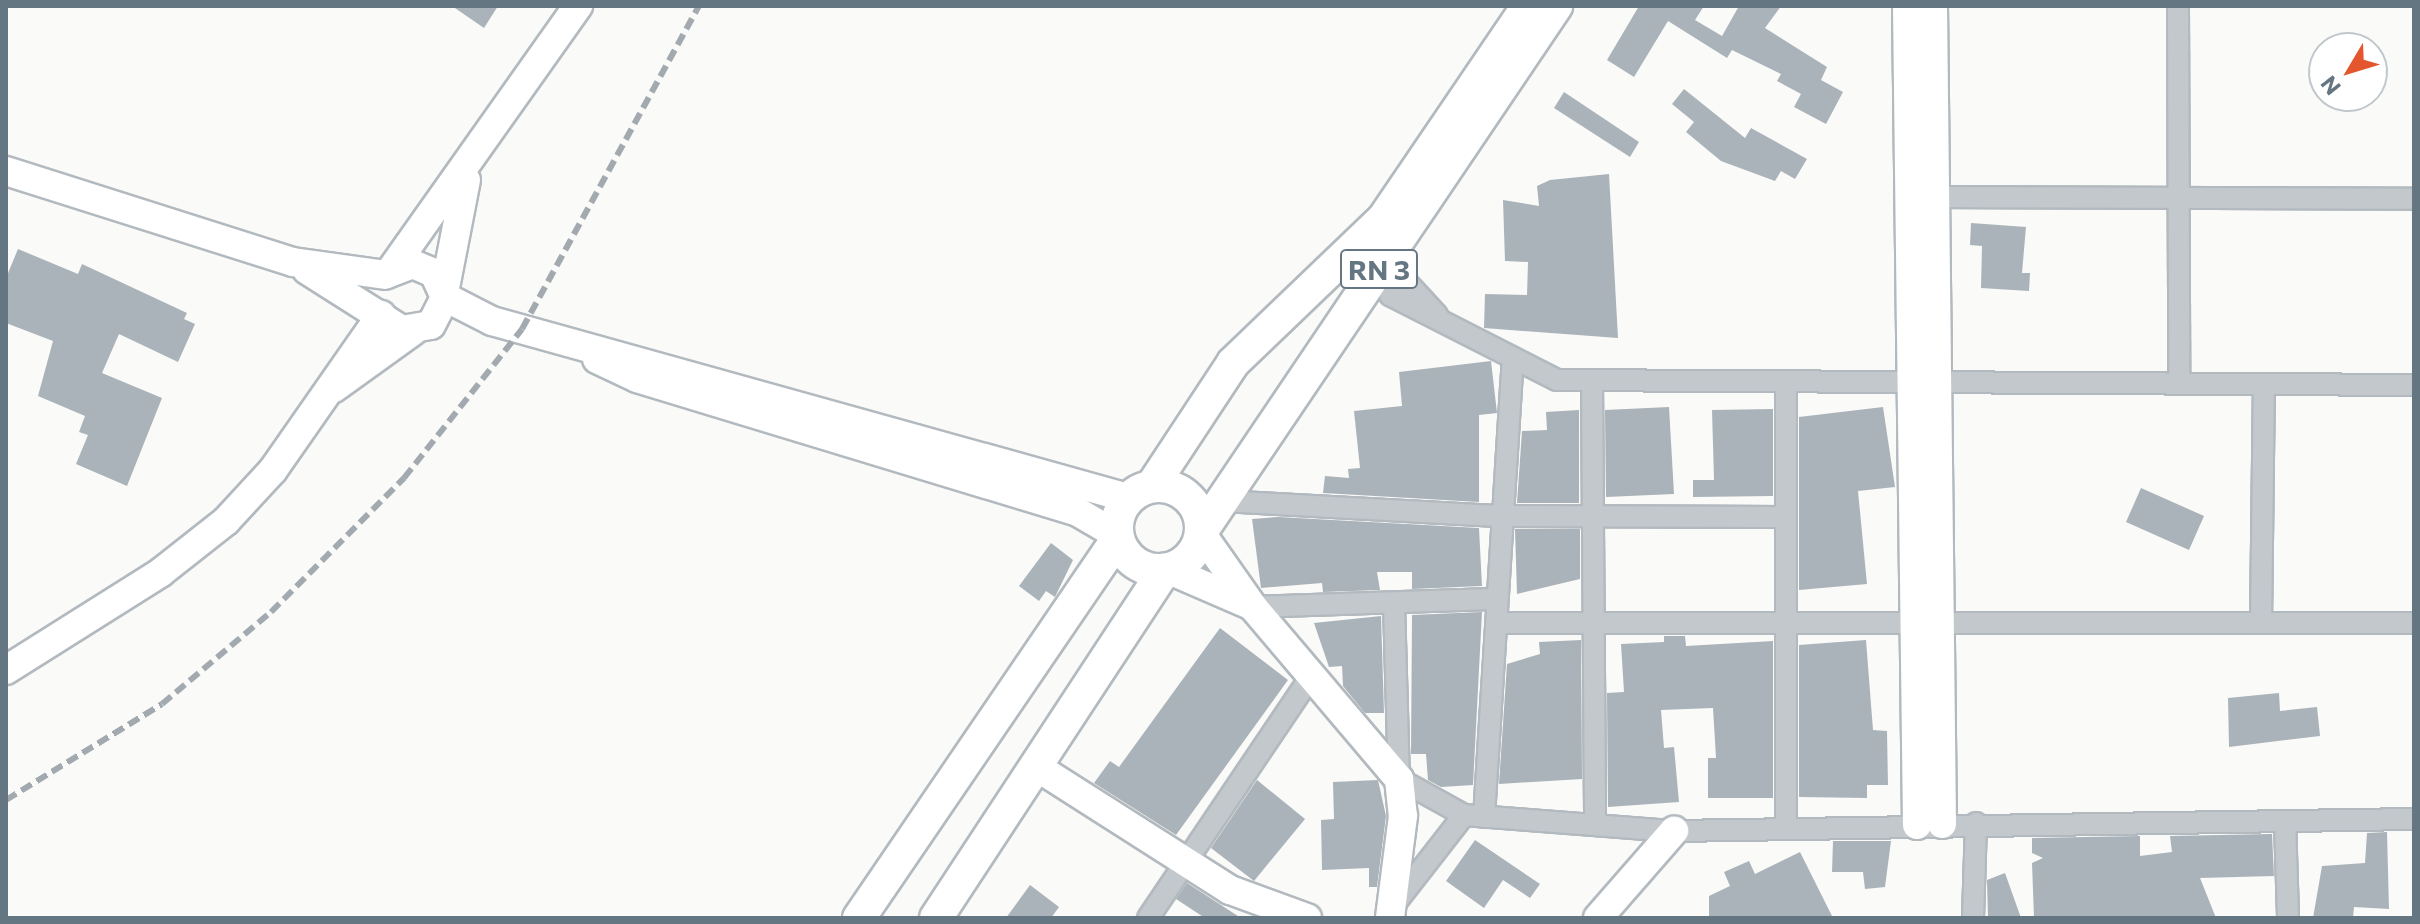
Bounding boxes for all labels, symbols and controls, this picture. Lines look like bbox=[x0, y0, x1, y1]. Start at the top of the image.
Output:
north arrow bbox=[2308, 32, 2388, 112]
text: N bbox=[2315, 71, 2346, 101]
road number: RN 3 bbox=[1339, 245, 1419, 293]

